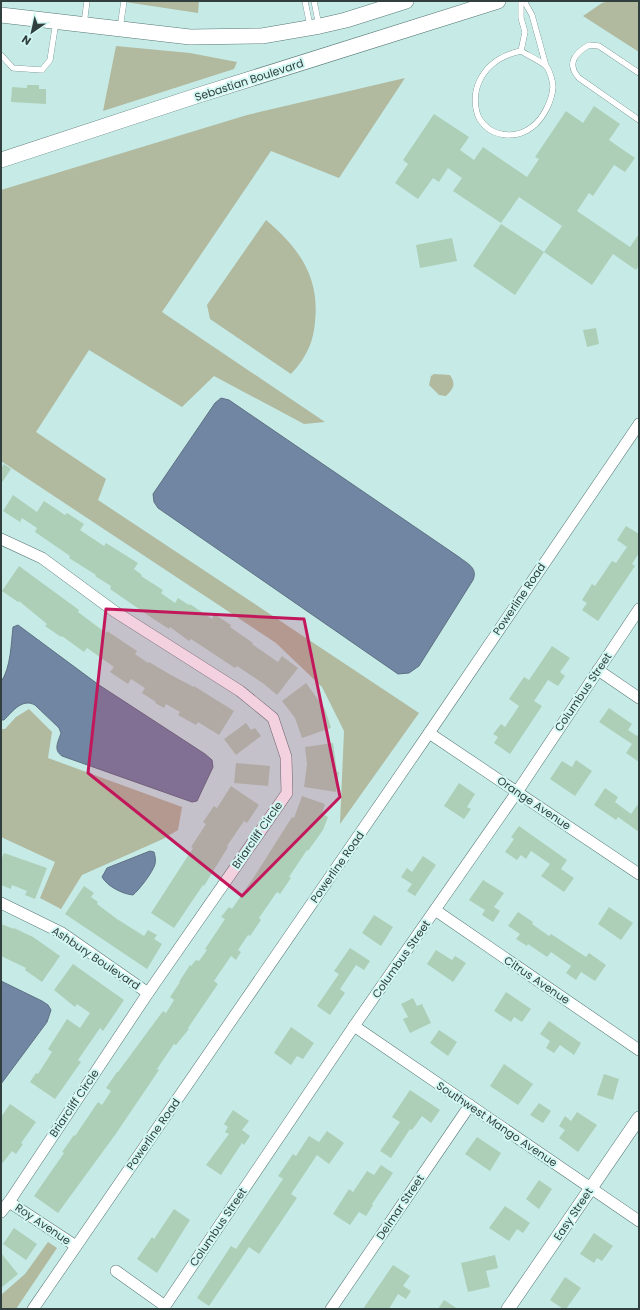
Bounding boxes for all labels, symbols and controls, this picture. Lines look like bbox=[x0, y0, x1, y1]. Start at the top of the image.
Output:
north arrow bbox=[12, 12, 52, 52]
text: N bbox=[19, 31, 34, 49]
street label: Sebastian Boulevard bbox=[193, 55, 305, 105]
street label: Powerline Road bbox=[489, 560, 549, 638]
street label: Columbus Street bbox=[551, 649, 615, 735]
street label: Orange Avenue bbox=[494, 772, 574, 834]
street label: Briarcliff Circle bbox=[228, 798, 286, 872]
street label: Powerline Road bbox=[306, 828, 368, 906]
street label: Columbus Street bbox=[368, 917, 434, 1001]
street label: Ashbury Boulevard bbox=[49, 922, 143, 994]
street label: Citrus Avenue bbox=[501, 952, 573, 1008]
street label: Briarcliff Circle bbox=[45, 1066, 103, 1140]
street label: Southwest Mango Avenue bbox=[433, 1077, 561, 1171]
street label: Powerline Road bbox=[122, 1095, 184, 1173]
street label: Delmar Street bbox=[372, 1171, 428, 1243]
street label: Columbus Street bbox=[186, 1184, 250, 1270]
street label: Easy Street bbox=[550, 1185, 596, 1243]
street label: Roy Avenue bbox=[12, 1199, 74, 1249]

